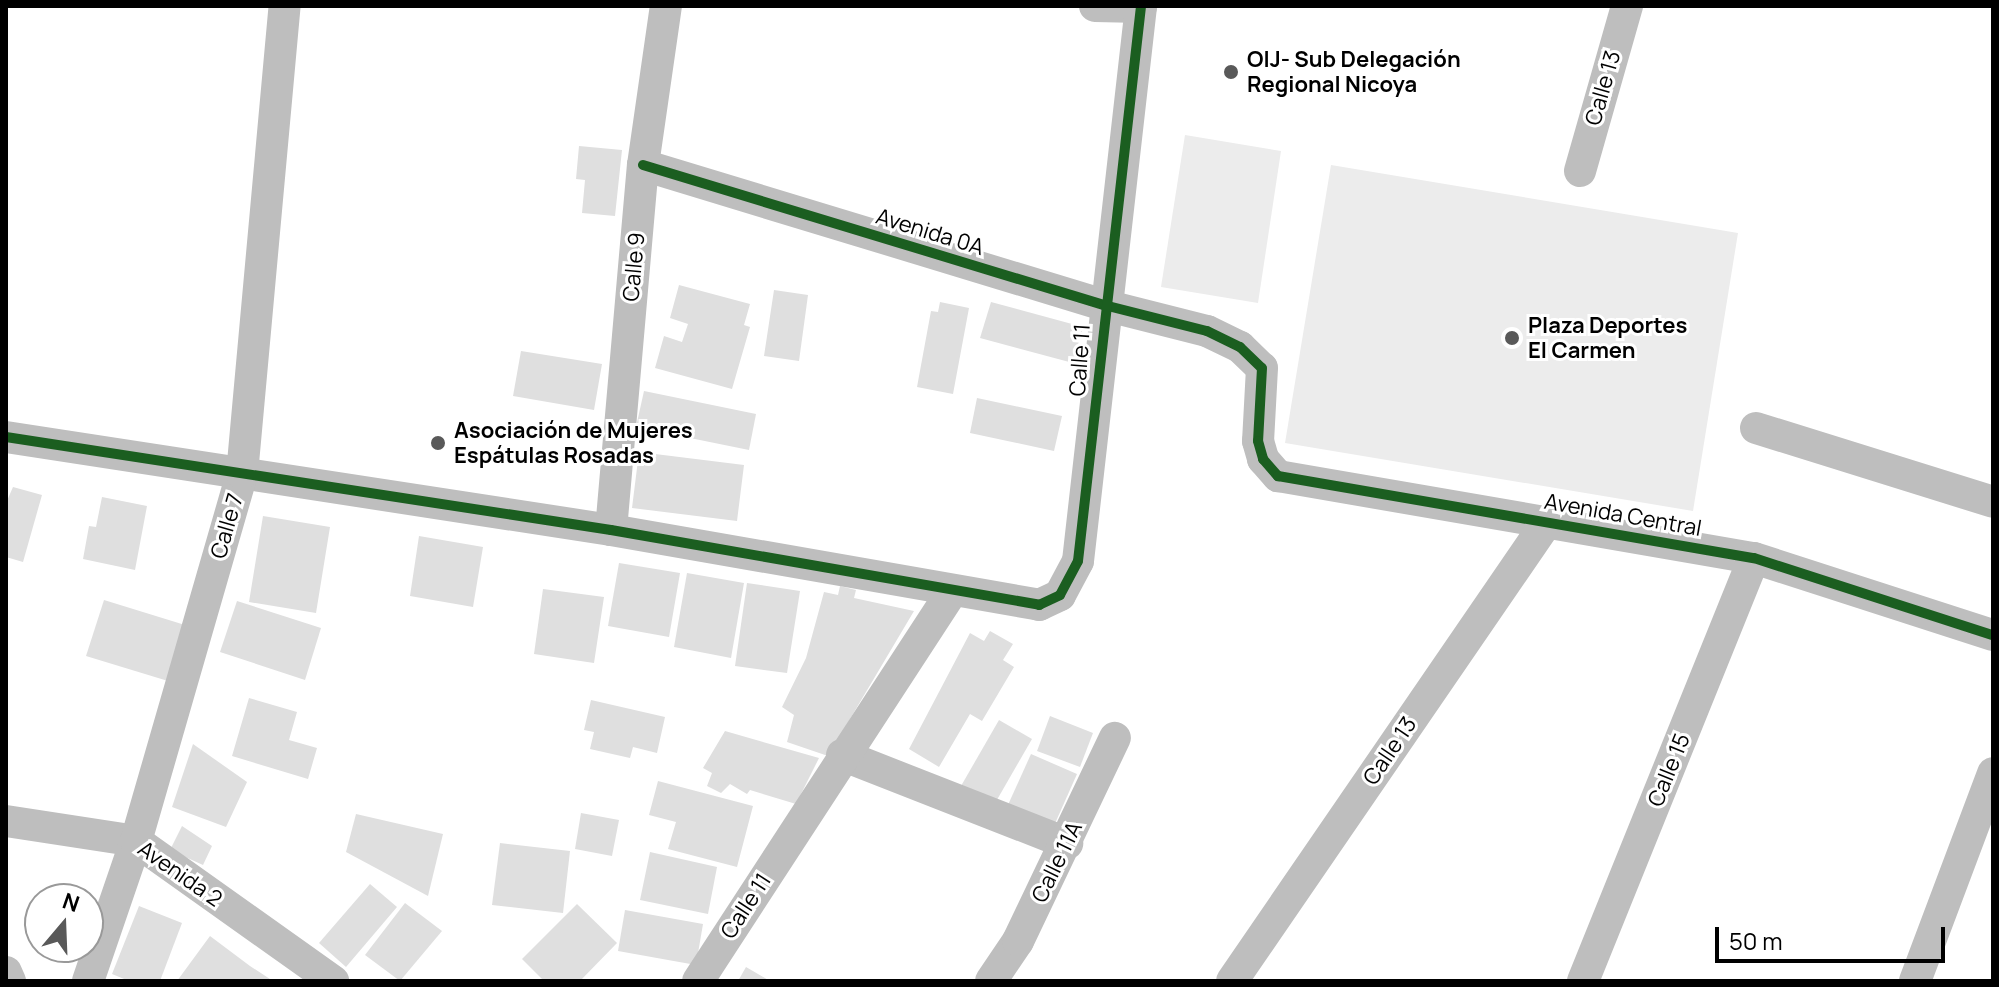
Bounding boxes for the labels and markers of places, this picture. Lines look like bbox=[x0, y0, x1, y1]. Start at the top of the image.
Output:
place label: OIJ- Sub Delegación Regional Nicoya bbox=[1247, 46, 1461, 98]
marker: OIJ- Sub Delegación Regional Nicoya bbox=[1222, 63, 1240, 81]
place label: Plaza Deportes El Carmen bbox=[1528, 312, 1687, 364]
marker: Plaza Deportes El Carmen bbox=[1503, 329, 1521, 347]
place label: Asociación de Mujeres Espátulas Rosadas bbox=[454, 417, 693, 468]
marker: Asociación de Mujeres Espátulas Rosadas bbox=[429, 434, 447, 452]

